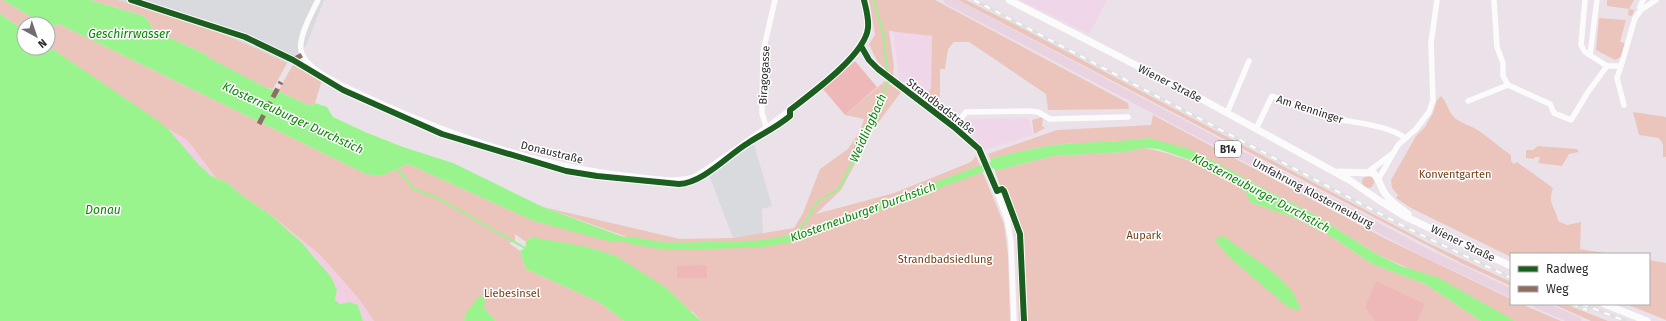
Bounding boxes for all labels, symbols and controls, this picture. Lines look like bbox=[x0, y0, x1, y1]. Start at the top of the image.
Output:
north arrow bbox=[16, 16, 56, 56]
water label: Geschirrwasser bbox=[88, 27, 170, 41]
text: N bbox=[35, 36, 49, 51]
street label: Biragogasse bbox=[756, 45, 773, 105]
street label: Wiener Straße bbox=[1136, 62, 1204, 105]
street label: Strandbadstraße bbox=[904, 76, 978, 137]
water label: Klosterneuburger Durchstich bbox=[220, 79, 366, 157]
water label: Weidlingbach bbox=[847, 92, 889, 164]
street label: Am Renninger bbox=[1275, 93, 1346, 127]
street label: Donaustraße bbox=[519, 138, 584, 167]
road number: B14 bbox=[1215, 141, 1241, 157]
water label: Klosterneuburger Durchstich bbox=[1190, 151, 1332, 235]
street label: Umfahrung Klosterneuburg bbox=[1250, 156, 1376, 231]
park label: Konventgarten bbox=[1419, 168, 1491, 181]
water label: Klosterneuburger Durchstich bbox=[788, 179, 938, 245]
water label: Donau bbox=[85, 203, 121, 217]
street label: Wiener Straße bbox=[1428, 222, 1497, 265]
park label: Aupark bbox=[1127, 229, 1162, 242]
park label: Strandbadsiedlung bbox=[898, 253, 992, 266]
legend bbox=[1510, 253, 1650, 305]
text: Radweg bbox=[1546, 262, 1589, 276]
text: Weg bbox=[1546, 282, 1569, 296]
park label: Liebesinsel bbox=[484, 287, 540, 300]

